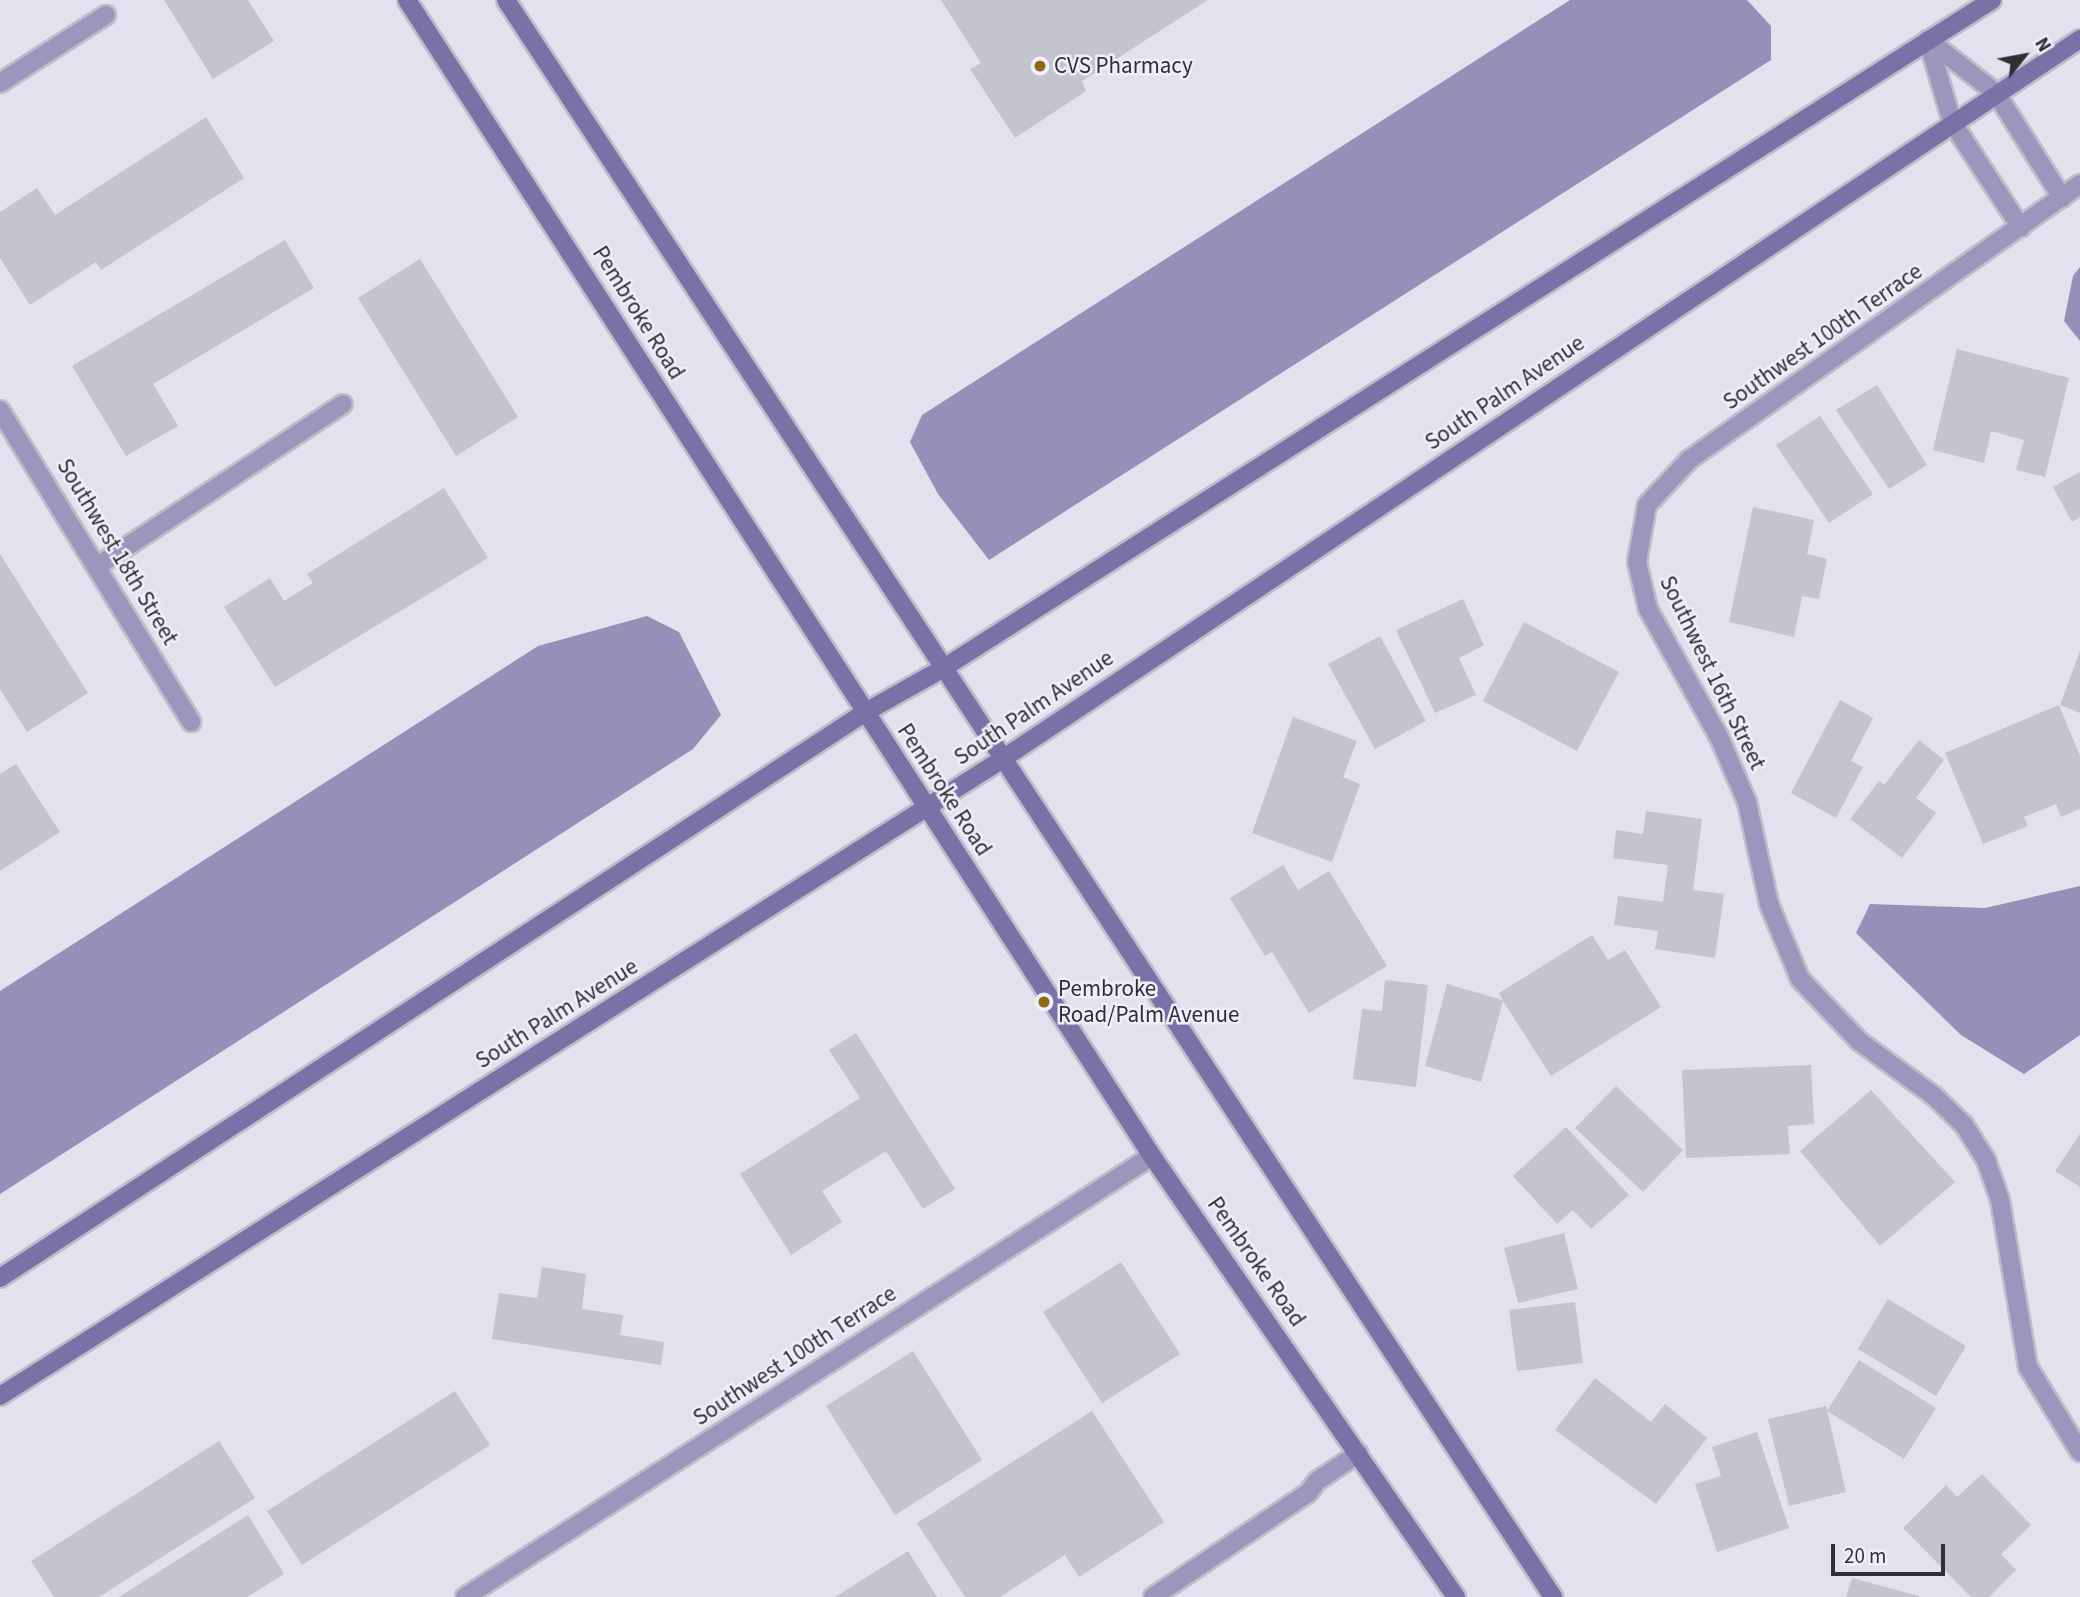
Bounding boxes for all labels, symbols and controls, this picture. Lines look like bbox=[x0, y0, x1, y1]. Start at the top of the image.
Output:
north arrow bbox=[1989, 21, 2059, 91]
text: N bbox=[2028, 33, 2057, 57]
place label: CVS Pharmacy bbox=[1054, 52, 1193, 80]
marker: CVS Pharmacy bbox=[1032, 58, 1048, 74]
street label: Pembroke Road bbox=[586, 241, 690, 385]
street label: Southwest 100th Terrace bbox=[1718, 258, 1928, 416]
street label: South Palm Avenue bbox=[1420, 330, 1590, 456]
street label: Southwest 18th Street bbox=[50, 454, 184, 650]
street label: Southwest 16th Street bbox=[1653, 572, 1771, 774]
street label: South Palm Avenue bbox=[949, 645, 1119, 771]
street label: Pembroke Road bbox=[891, 719, 997, 861]
street label: South Palm Avenue bbox=[471, 953, 643, 1075]
place label: Pembroke Road/Palm Avenue bbox=[1058, 975, 1239, 1029]
marker: Pembroke Road/Palm Avenue bbox=[1036, 994, 1052, 1010]
street label: Pembroke Road bbox=[1201, 1192, 1311, 1332]
street label: Southwest 100th Terrace bbox=[688, 1280, 902, 1432]
scale bar bbox=[1835, 1530, 1949, 1574]
text: 20 m bbox=[1844, 1541, 1886, 1571]

